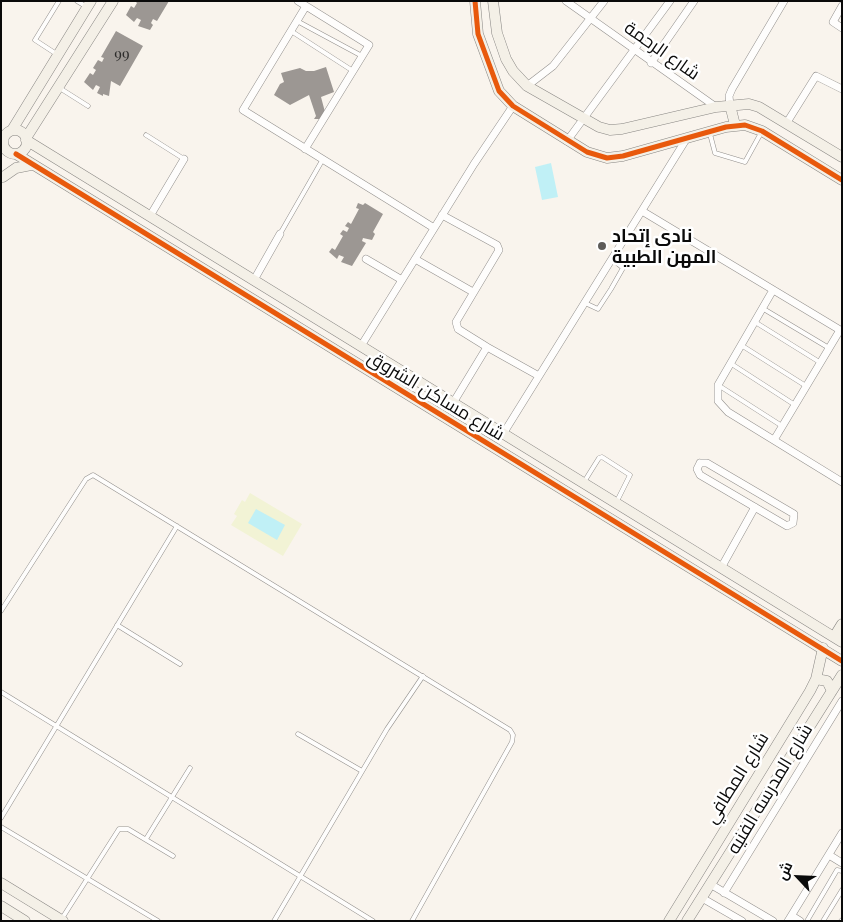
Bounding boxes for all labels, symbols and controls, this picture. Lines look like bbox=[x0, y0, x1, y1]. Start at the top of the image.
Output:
street label: شارع الرحمة bbox=[620, 17, 704, 85]
house number: 99 bbox=[114, 45, 130, 63]
place label: نادى إتحاد المهن الطبية bbox=[612, 225, 716, 268]
marker: نادى إتحاد المهن الطبية bbox=[596, 240, 608, 252]
street label: شارع مساكن الشروق bbox=[364, 347, 508, 445]
street label: شارع المدرسه الفنيه bbox=[723, 720, 817, 858]
street label: شارع المطافي bbox=[700, 728, 774, 828]
north arrow bbox=[773, 852, 823, 902]
text: ش bbox=[772, 858, 796, 883]

